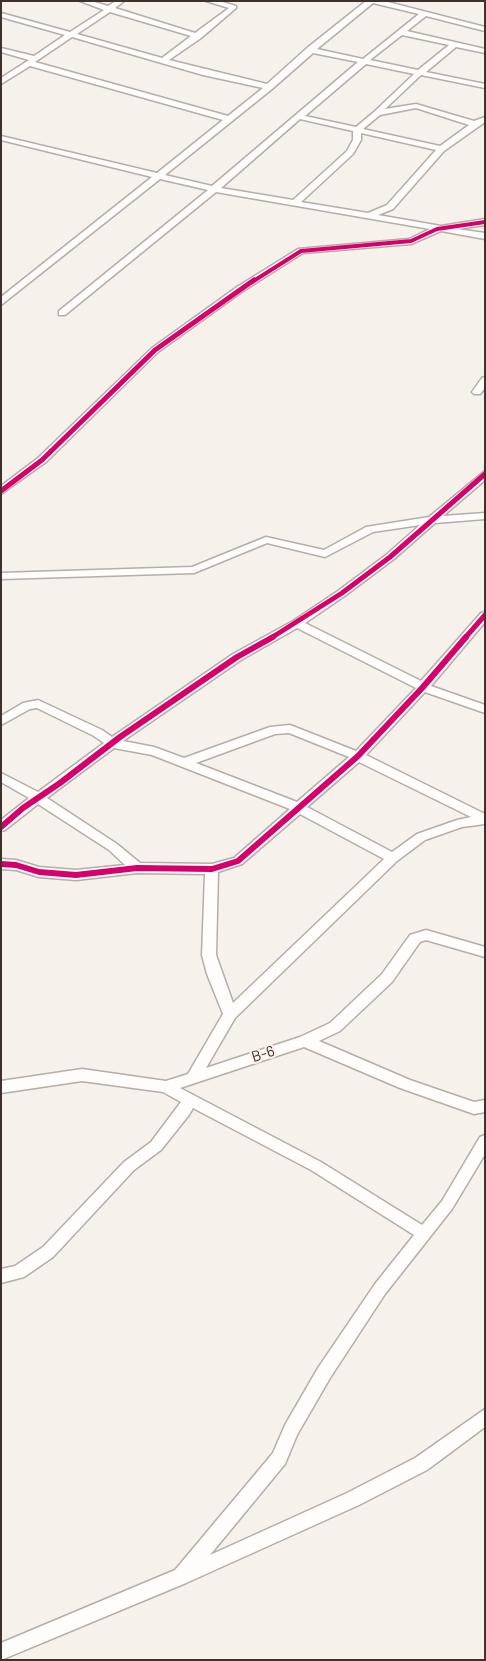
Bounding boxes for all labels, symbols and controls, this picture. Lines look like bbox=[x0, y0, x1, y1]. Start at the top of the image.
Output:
street label: B-6 bbox=[249, 1042, 277, 1066]

